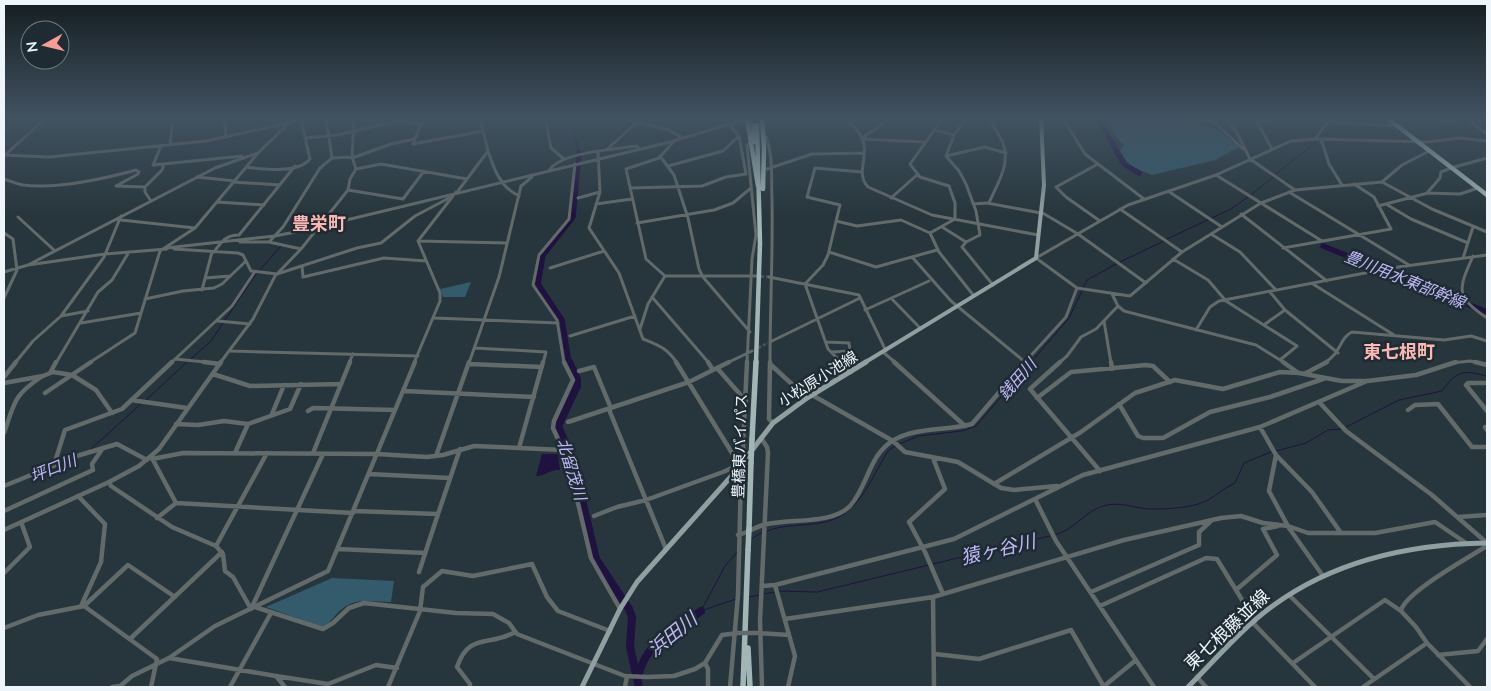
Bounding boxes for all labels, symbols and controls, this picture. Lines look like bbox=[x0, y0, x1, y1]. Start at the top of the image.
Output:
north arrow bbox=[20, 20, 70, 70]
text: N bbox=[22, 40, 41, 53]
district label: 豊栄町 bbox=[292, 212, 346, 234]
water label: 豊川用水東部幹線 bbox=[1342, 246, 1470, 312]
district label: 東七根町 bbox=[1363, 340, 1435, 362]
street label: 小松原小池線 bbox=[775, 347, 860, 410]
water label: 銭田川 bbox=[994, 353, 1041, 403]
street label: 豊橋東バイパス bbox=[728, 393, 750, 499]
water label: 北留茂川 bbox=[554, 435, 592, 504]
water label: 坪口川 bbox=[27, 449, 80, 485]
water label: 猿ヶ谷川 bbox=[958, 528, 1039, 568]
street label: 東七根藤並線 bbox=[1179, 584, 1273, 674]
water label: 浜田川 bbox=[642, 605, 703, 660]

